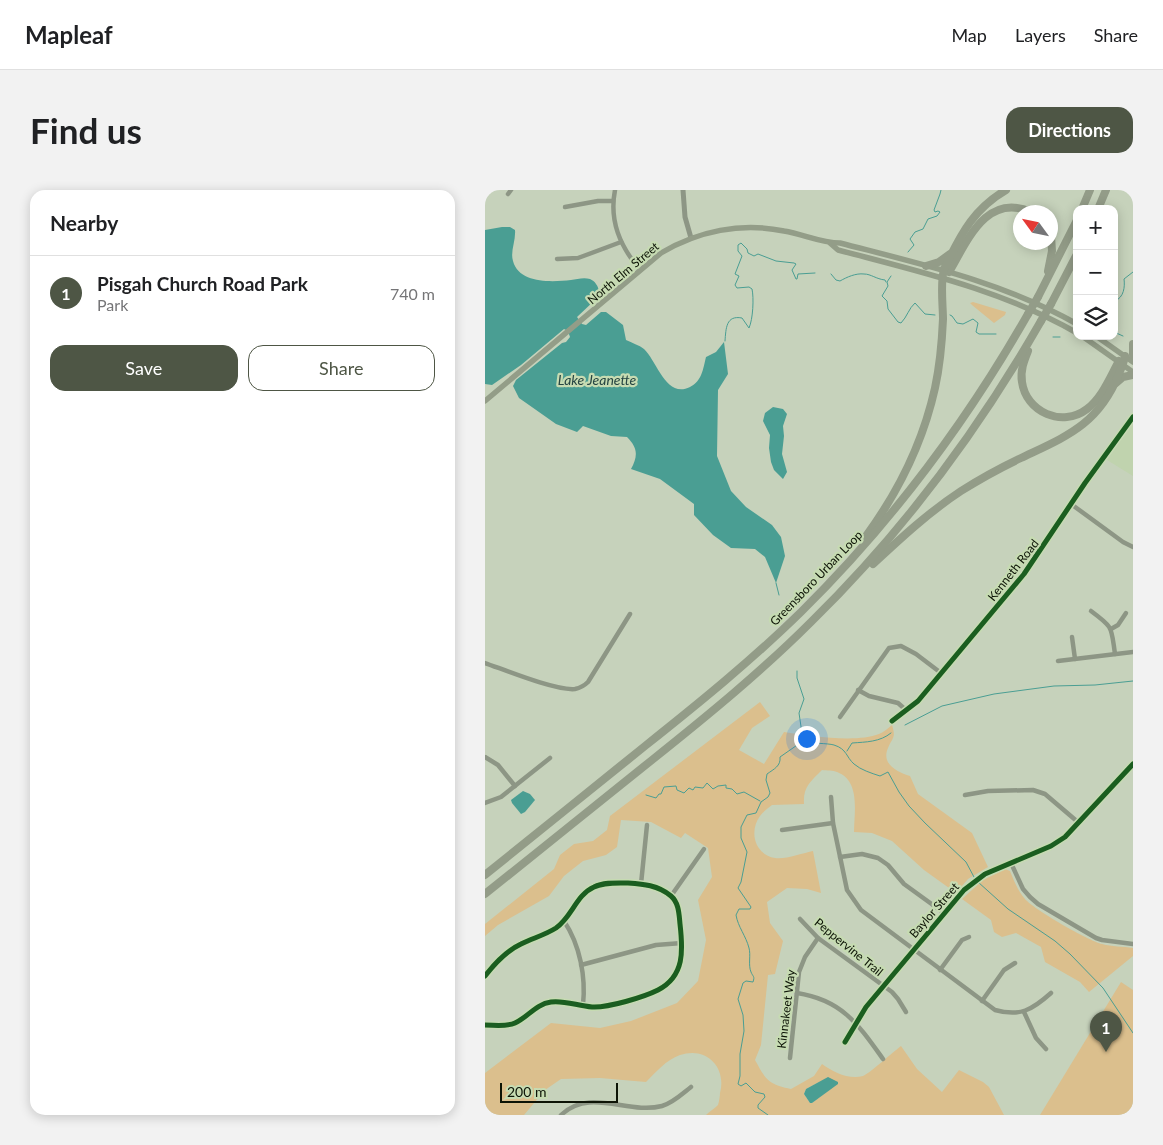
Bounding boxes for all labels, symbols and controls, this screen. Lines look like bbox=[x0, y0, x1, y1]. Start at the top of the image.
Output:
text: Mapleaf bbox=[25, 20, 113, 49]
text: Map bbox=[951, 24, 987, 46]
text: Layers bbox=[1015, 24, 1066, 46]
text: Share bbox=[1094, 24, 1138, 46]
button: Directions bbox=[1006, 107, 1133, 153]
text: Find us bbox=[30, 109, 142, 151]
north arrow bbox=[1013, 205, 1058, 250]
map controls bbox=[1073, 205, 1118, 340]
button: + bbox=[1073, 205, 1118, 250]
text: Nearby bbox=[50, 210, 118, 235]
street label: North Elm Street bbox=[584, 238, 662, 307]
button: − bbox=[1073, 250, 1118, 295]
text: Pisgah Church Road Park bbox=[97, 272, 308, 295]
text: 1 bbox=[61, 284, 71, 303]
text: 740 m bbox=[390, 284, 435, 303]
text: Park bbox=[97, 295, 128, 314]
button: layers bbox=[1073, 295, 1118, 340]
button: Save bbox=[50, 345, 238, 391]
button: Share bbox=[248, 345, 435, 391]
water label: Lake Jeanette bbox=[558, 371, 637, 388]
street label: Greensboro Urban Loop bbox=[767, 527, 865, 629]
street label: Kenneth Road bbox=[984, 536, 1042, 604]
your location bbox=[794, 726, 820, 752]
street label: Baylor Street bbox=[906, 879, 962, 941]
street label: Peppervine Trail bbox=[812, 915, 886, 979]
street label: Kinnakeet Way bbox=[774, 968, 798, 1049]
pin: 1 bbox=[1090, 1011, 1122, 1052]
scale bar bbox=[500, 1080, 617, 1103]
text: 200 m bbox=[507, 1083, 546, 1100]

